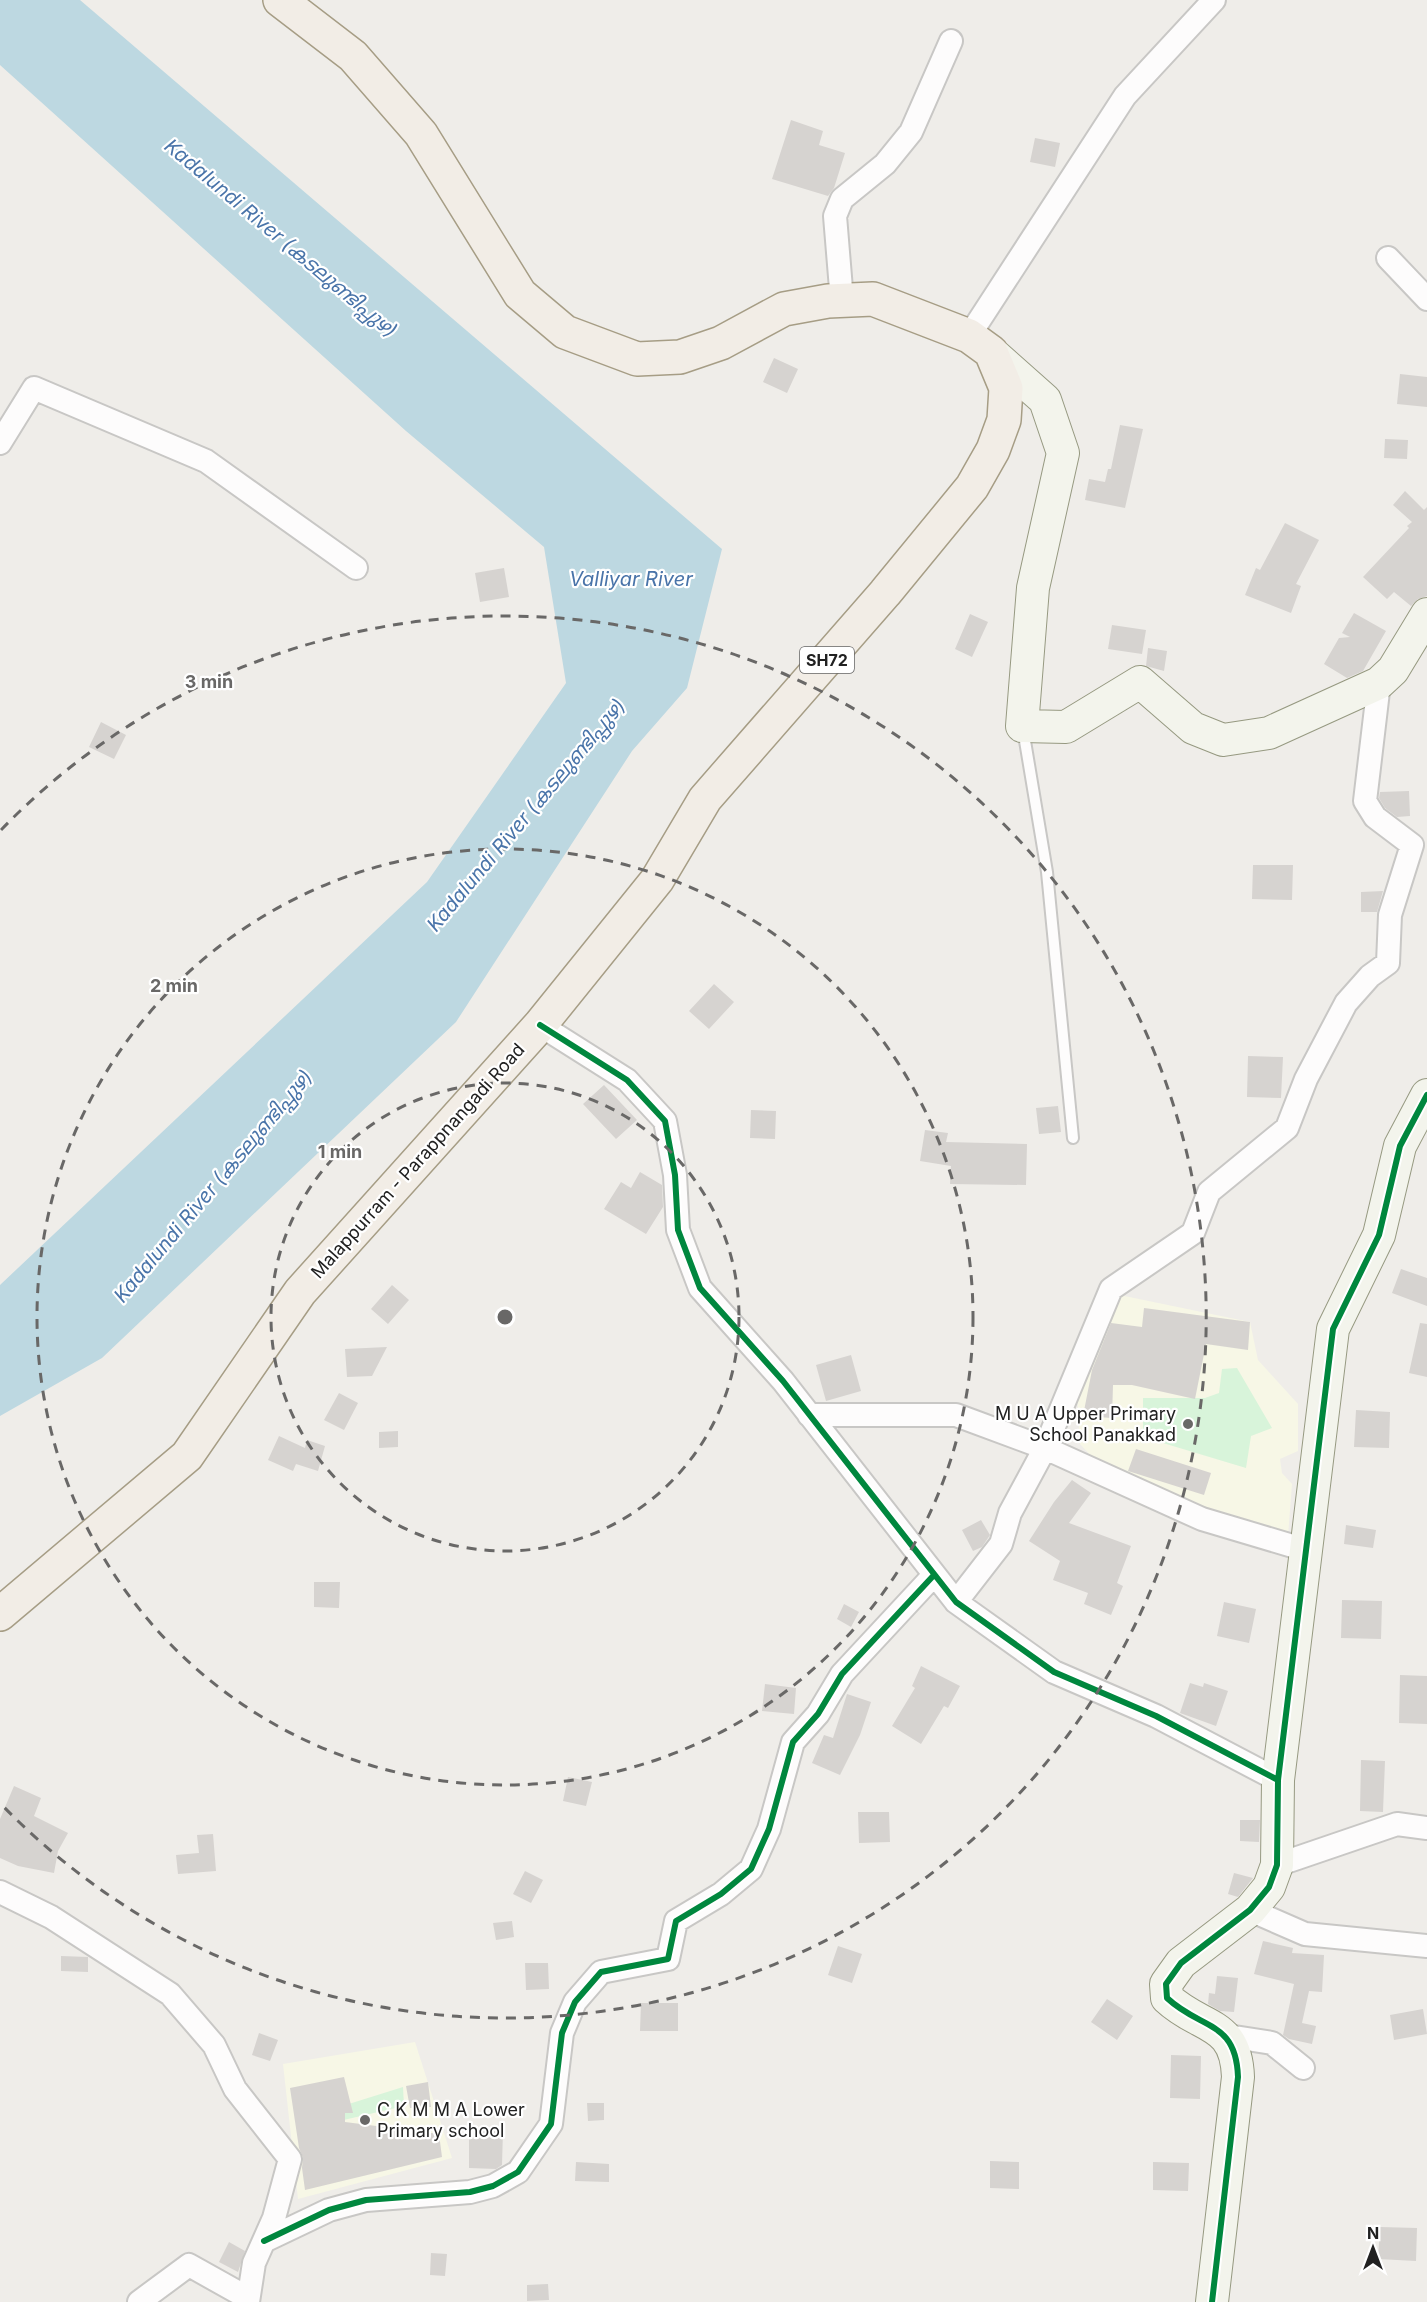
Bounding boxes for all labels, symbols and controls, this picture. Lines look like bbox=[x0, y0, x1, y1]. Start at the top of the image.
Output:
water label: Kadalundi River (കടലുണ്ടിപ്പുഴ) bbox=[159, 134, 402, 344]
water label: Valliyar River bbox=[569, 567, 693, 591]
road number: SH72 bbox=[800, 647, 854, 673]
text: 3 min bbox=[185, 671, 233, 692]
water label: Kadalundi River (കടലുണ്ടിപ്പുഴ) bbox=[422, 694, 632, 937]
text: 2 min bbox=[150, 975, 198, 996]
street label: Malappurram - Parappnangadi Road bbox=[307, 1039, 529, 1282]
water label: Kadalundi River (കടലുണ്ടിപ്പുഴ) bbox=[109, 1065, 319, 1308]
text: 1 min bbox=[318, 1141, 362, 1162]
centre of rings bbox=[495, 1307, 515, 1327]
place label: M U A Upper Primary School Panakkad bbox=[995, 1403, 1176, 1445]
marker: M U A Upper Primary School Panakkad bbox=[1181, 1417, 1195, 1431]
place label: C K M M A Lower Primary school bbox=[377, 2099, 525, 2141]
marker: C K M M A Lower Primary school bbox=[358, 2113, 372, 2127]
north arrow bbox=[1343, 2218, 1403, 2278]
text: N bbox=[1367, 2223, 1379, 2243]

